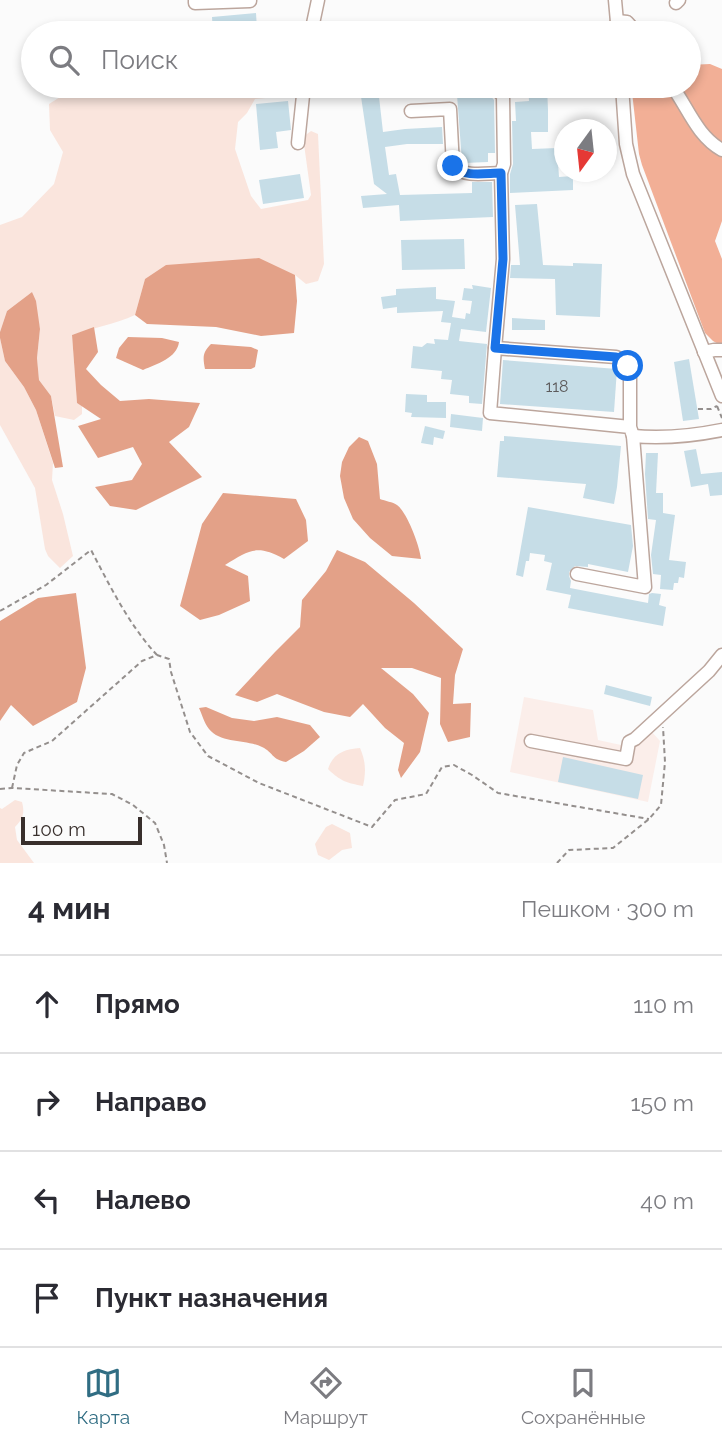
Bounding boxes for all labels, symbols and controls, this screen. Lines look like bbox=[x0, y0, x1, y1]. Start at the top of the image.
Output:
search box bbox=[21, 21, 701, 98]
icon: search bbox=[45, 41, 83, 79]
text: Поиск bbox=[101, 45, 178, 75]
north arrow bbox=[554, 119, 617, 182]
route end bbox=[437, 150, 468, 181]
route start bbox=[612, 350, 643, 381]
house number: 118 bbox=[545, 377, 569, 396]
scale bar bbox=[21, 814, 142, 846]
text: 100 m bbox=[32, 818, 86, 840]
text: 4 мин bbox=[28, 891, 111, 926]
text: Пешком · 300 m bbox=[521, 895, 694, 922]
icon: ahead bbox=[28, 985, 66, 1023]
text: Прямо bbox=[95, 989, 180, 1019]
text: 110 m bbox=[633, 991, 694, 1018]
icon: right bbox=[28, 1083, 66, 1121]
text: Направо bbox=[95, 1087, 206, 1117]
text: 150 m bbox=[631, 1089, 694, 1116]
icon: left bbox=[28, 1181, 66, 1219]
text: Налево bbox=[95, 1185, 191, 1215]
text: 40 m bbox=[640, 1187, 694, 1214]
icon: arrive bbox=[28, 1279, 66, 1317]
text: Пункт назначения bbox=[95, 1283, 328, 1313]
tab: Карта bbox=[77, 1364, 130, 1428]
tab: Маршрут bbox=[283, 1364, 368, 1428]
tab: Сохранённые bbox=[521, 1364, 645, 1428]

